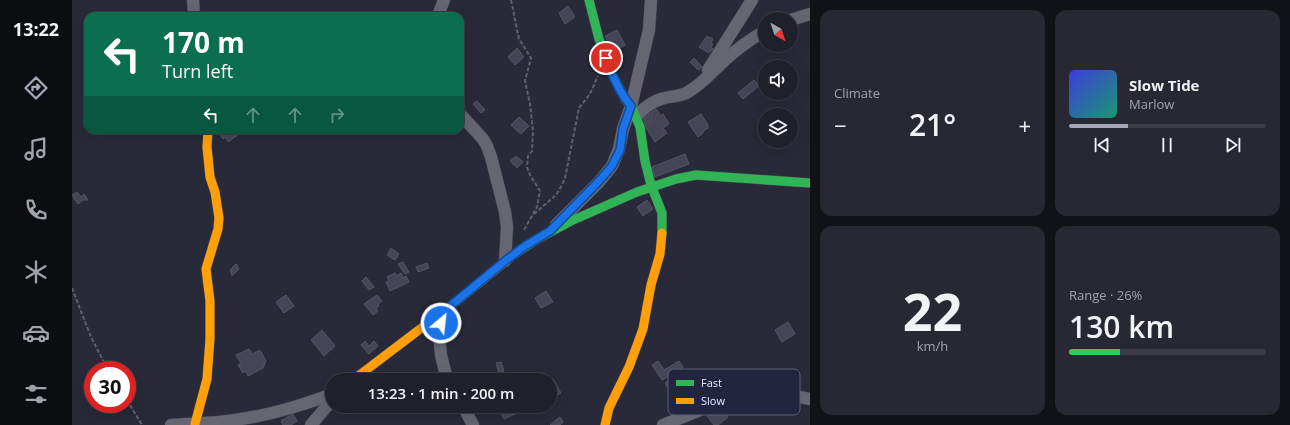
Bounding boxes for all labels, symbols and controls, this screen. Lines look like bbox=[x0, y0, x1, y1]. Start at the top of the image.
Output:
north arrow bbox=[758, 12, 798, 52]
map controls bbox=[758, 12, 798, 148]
text: 13:22 bbox=[13, 17, 59, 41]
text: 170 m bbox=[162, 23, 245, 61]
icon: left bbox=[96, 28, 148, 80]
pin bbox=[589, 41, 623, 75]
icon: arrive bbox=[595, 47, 617, 69]
text: Turn left bbox=[162, 59, 233, 83]
button: sound bbox=[758, 60, 798, 100]
icon: directions bbox=[22, 74, 50, 102]
text: Slow Tide bbox=[1129, 75, 1199, 95]
text: Climate bbox=[834, 84, 880, 102]
text: Marlow bbox=[1129, 95, 1174, 113]
icon: left bbox=[200, 104, 222, 126]
icon: ahead bbox=[242, 104, 264, 126]
icon: ahead bbox=[284, 104, 306, 126]
icon: right bbox=[326, 104, 348, 126]
text: 21° bbox=[909, 104, 956, 145]
button: layers bbox=[758, 108, 798, 148]
text: − bbox=[834, 110, 847, 140]
text: + bbox=[1018, 110, 1031, 140]
icon: previous bbox=[1091, 134, 1113, 156]
icon: pause bbox=[1156, 134, 1178, 156]
icon: next bbox=[1222, 134, 1244, 156]
icon: music bbox=[22, 135, 50, 163]
icon: phone bbox=[22, 196, 50, 224]
icon: climate bbox=[22, 258, 50, 286]
text: 22 bbox=[903, 275, 962, 346]
text: Range · 26% bbox=[1069, 286, 1142, 304]
position arrow bbox=[420, 302, 462, 344]
text: 130 km bbox=[1069, 306, 1174, 347]
icon: car bbox=[22, 319, 50, 347]
text: km/h bbox=[917, 337, 948, 355]
speed limit sign: 30 bbox=[84, 361, 136, 413]
legend bbox=[668, 369, 800, 415]
text: Fast bbox=[701, 375, 722, 390]
icon: filters bbox=[22, 380, 50, 408]
text: 13:23 · 1 min · 200 m bbox=[368, 383, 514, 403]
text: Slow bbox=[701, 393, 725, 408]

